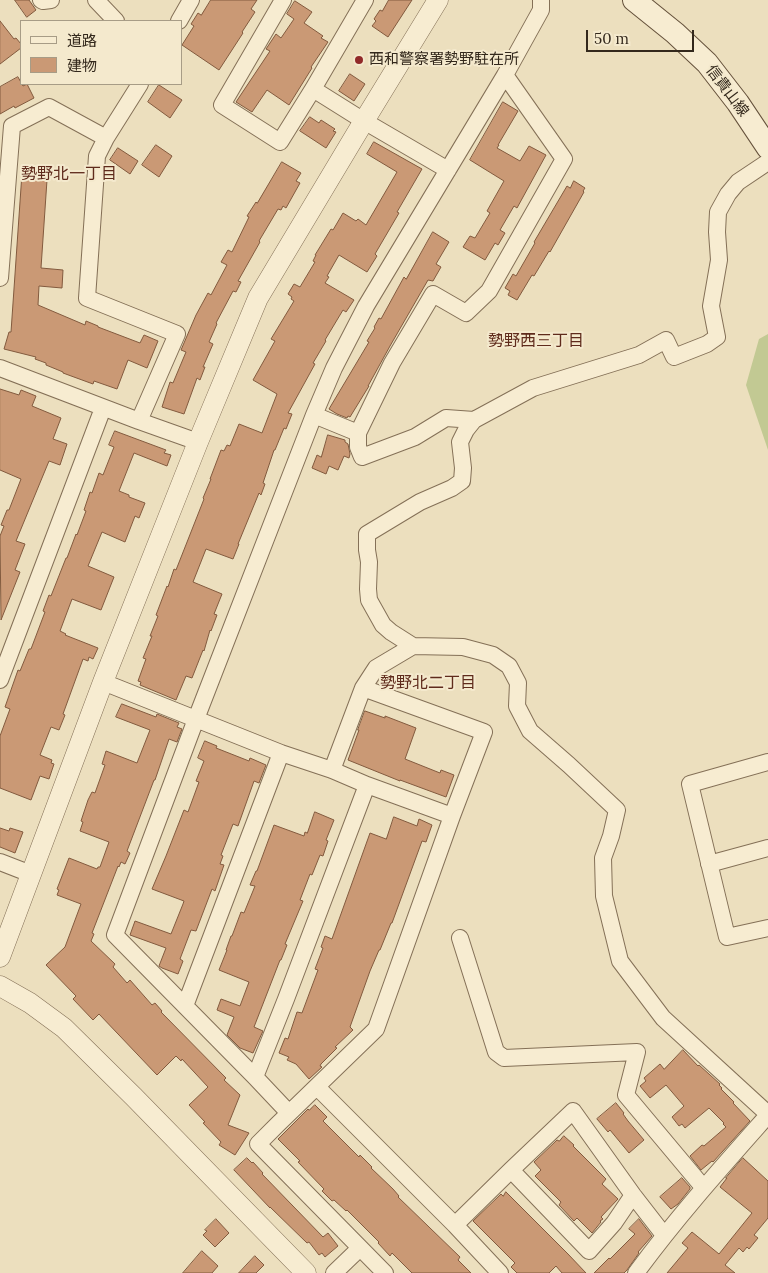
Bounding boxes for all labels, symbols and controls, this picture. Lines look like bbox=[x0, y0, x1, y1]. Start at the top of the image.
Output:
legend bbox=[20, 20, 182, 85]
scale bar bbox=[588, 20, 696, 52]
text: 50 m bbox=[594, 29, 629, 48]
text: 道路 bbox=[67, 31, 97, 50]
place label: 西和警察署勢野駐在所 bbox=[369, 51, 519, 69]
marker: 西和警察署勢野駐在所 bbox=[353, 54, 365, 66]
text: 建物 bbox=[67, 56, 97, 75]
street label: 信貴山線 bbox=[702, 62, 752, 120]
district label: 勢野北一丁目 bbox=[21, 164, 117, 184]
district label: 勢野西三丁目 bbox=[488, 331, 584, 351]
district label: 勢野北二丁目 bbox=[380, 673, 476, 693]

